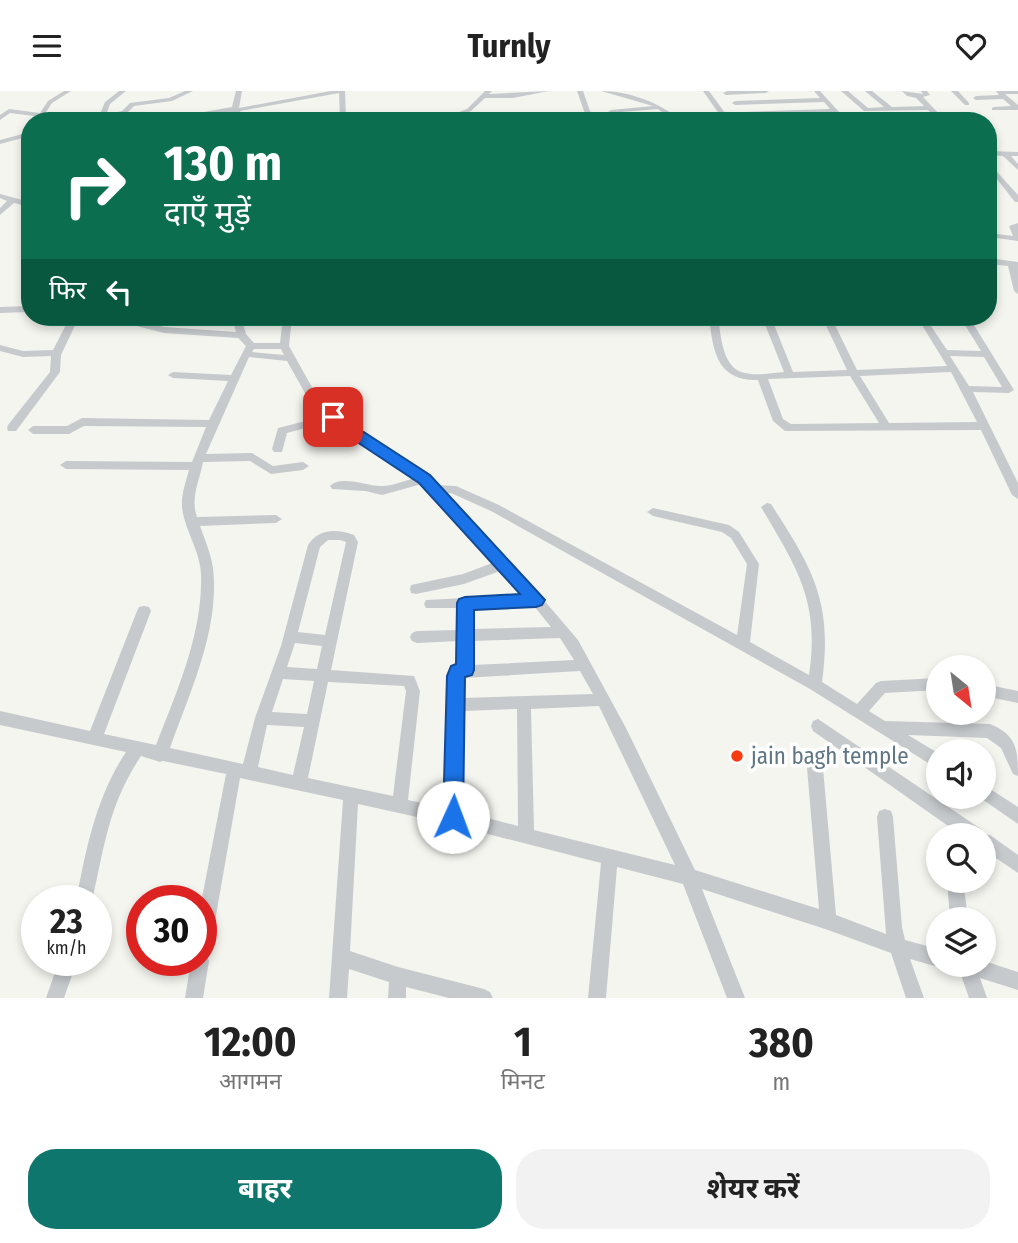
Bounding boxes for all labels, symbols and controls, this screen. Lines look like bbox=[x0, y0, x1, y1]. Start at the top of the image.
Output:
icon: menu bbox=[28, 27, 66, 65]
text: Turnly bbox=[467, 27, 551, 65]
icon: heart bbox=[952, 27, 990, 65]
text: 130 m bbox=[164, 134, 282, 193]
icon: right bbox=[49, 140, 140, 231]
text: दाएँ मुड़ें bbox=[164, 194, 251, 232]
icon: left bbox=[100, 273, 138, 311]
text: फिर bbox=[49, 275, 86, 306]
pin bbox=[303, 387, 363, 447]
icon: arrive bbox=[314, 398, 352, 436]
north arrow bbox=[926, 655, 996, 725]
map controls bbox=[926, 655, 996, 977]
button: sound bbox=[926, 739, 996, 809]
place label: jain bagh temple bbox=[750, 742, 909, 770]
marker: jain bagh temple bbox=[729, 748, 745, 764]
position arrow bbox=[416, 780, 490, 854]
button: search bbox=[926, 823, 996, 893]
speed limit sign: 30 bbox=[126, 885, 217, 976]
text: 23 bbox=[50, 900, 83, 942]
button: layers bbox=[926, 907, 996, 977]
text: km/h bbox=[46, 937, 87, 959]
text: 12:00 bbox=[204, 1017, 297, 1067]
text: 1 bbox=[514, 1017, 532, 1067]
text: 380 bbox=[749, 1018, 814, 1068]
text: आगमन bbox=[219, 1067, 282, 1095]
text: मिनट bbox=[501, 1067, 545, 1095]
text: m bbox=[773, 1068, 790, 1096]
button: बाहर bbox=[28, 1149, 502, 1229]
button: शेयर करें bbox=[516, 1149, 990, 1229]

